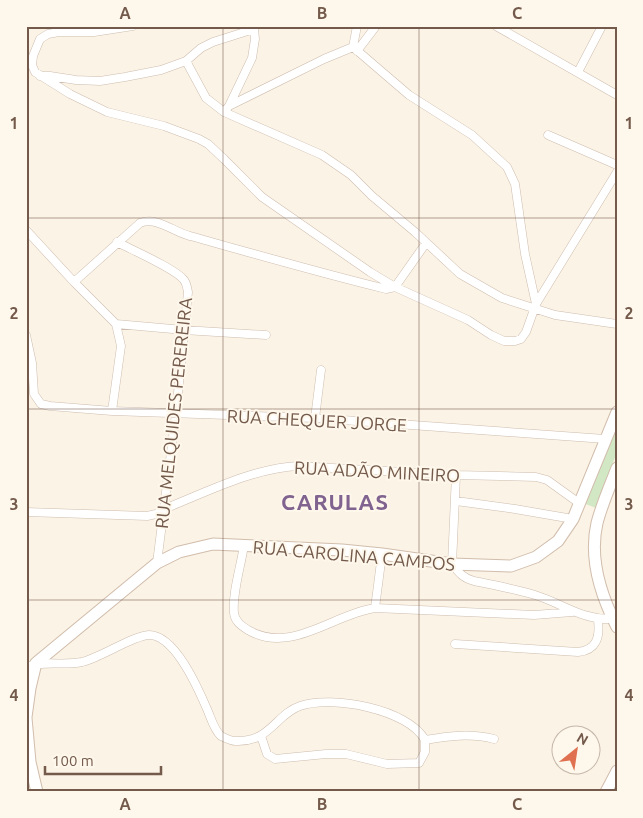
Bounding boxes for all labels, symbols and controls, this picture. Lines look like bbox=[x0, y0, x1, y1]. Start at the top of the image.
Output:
text: A bbox=[119, 4, 131, 22]
text: B bbox=[317, 4, 327, 22]
text: C bbox=[512, 4, 522, 22]
text: 1 bbox=[9, 114, 19, 132]
text: 1 bbox=[624, 114, 634, 132]
street label: RUA MELQUIDES PEREREIRA bbox=[151, 296, 196, 530]
text: 2 bbox=[9, 304, 19, 322]
text: 2 bbox=[624, 304, 634, 322]
street label: RUA CHEQUER JORGE bbox=[226, 405, 408, 436]
street label: RUA ADÃO MINEIRO bbox=[294, 456, 461, 485]
district label: CARULAS bbox=[281, 489, 389, 514]
text: 3 bbox=[9, 495, 19, 513]
text: 3 bbox=[624, 495, 634, 513]
street label: RUA CAROLINA CAMPOS bbox=[252, 536, 456, 574]
text: 4 bbox=[9, 686, 19, 704]
text: 4 bbox=[624, 686, 634, 704]
north arrow bbox=[550, 726, 600, 776]
text: N bbox=[574, 729, 591, 748]
scale bar bbox=[45, 743, 161, 775]
text: 100 m bbox=[52, 752, 94, 769]
text: A bbox=[119, 795, 131, 813]
text: B bbox=[317, 795, 327, 813]
text: C bbox=[512, 795, 522, 813]

